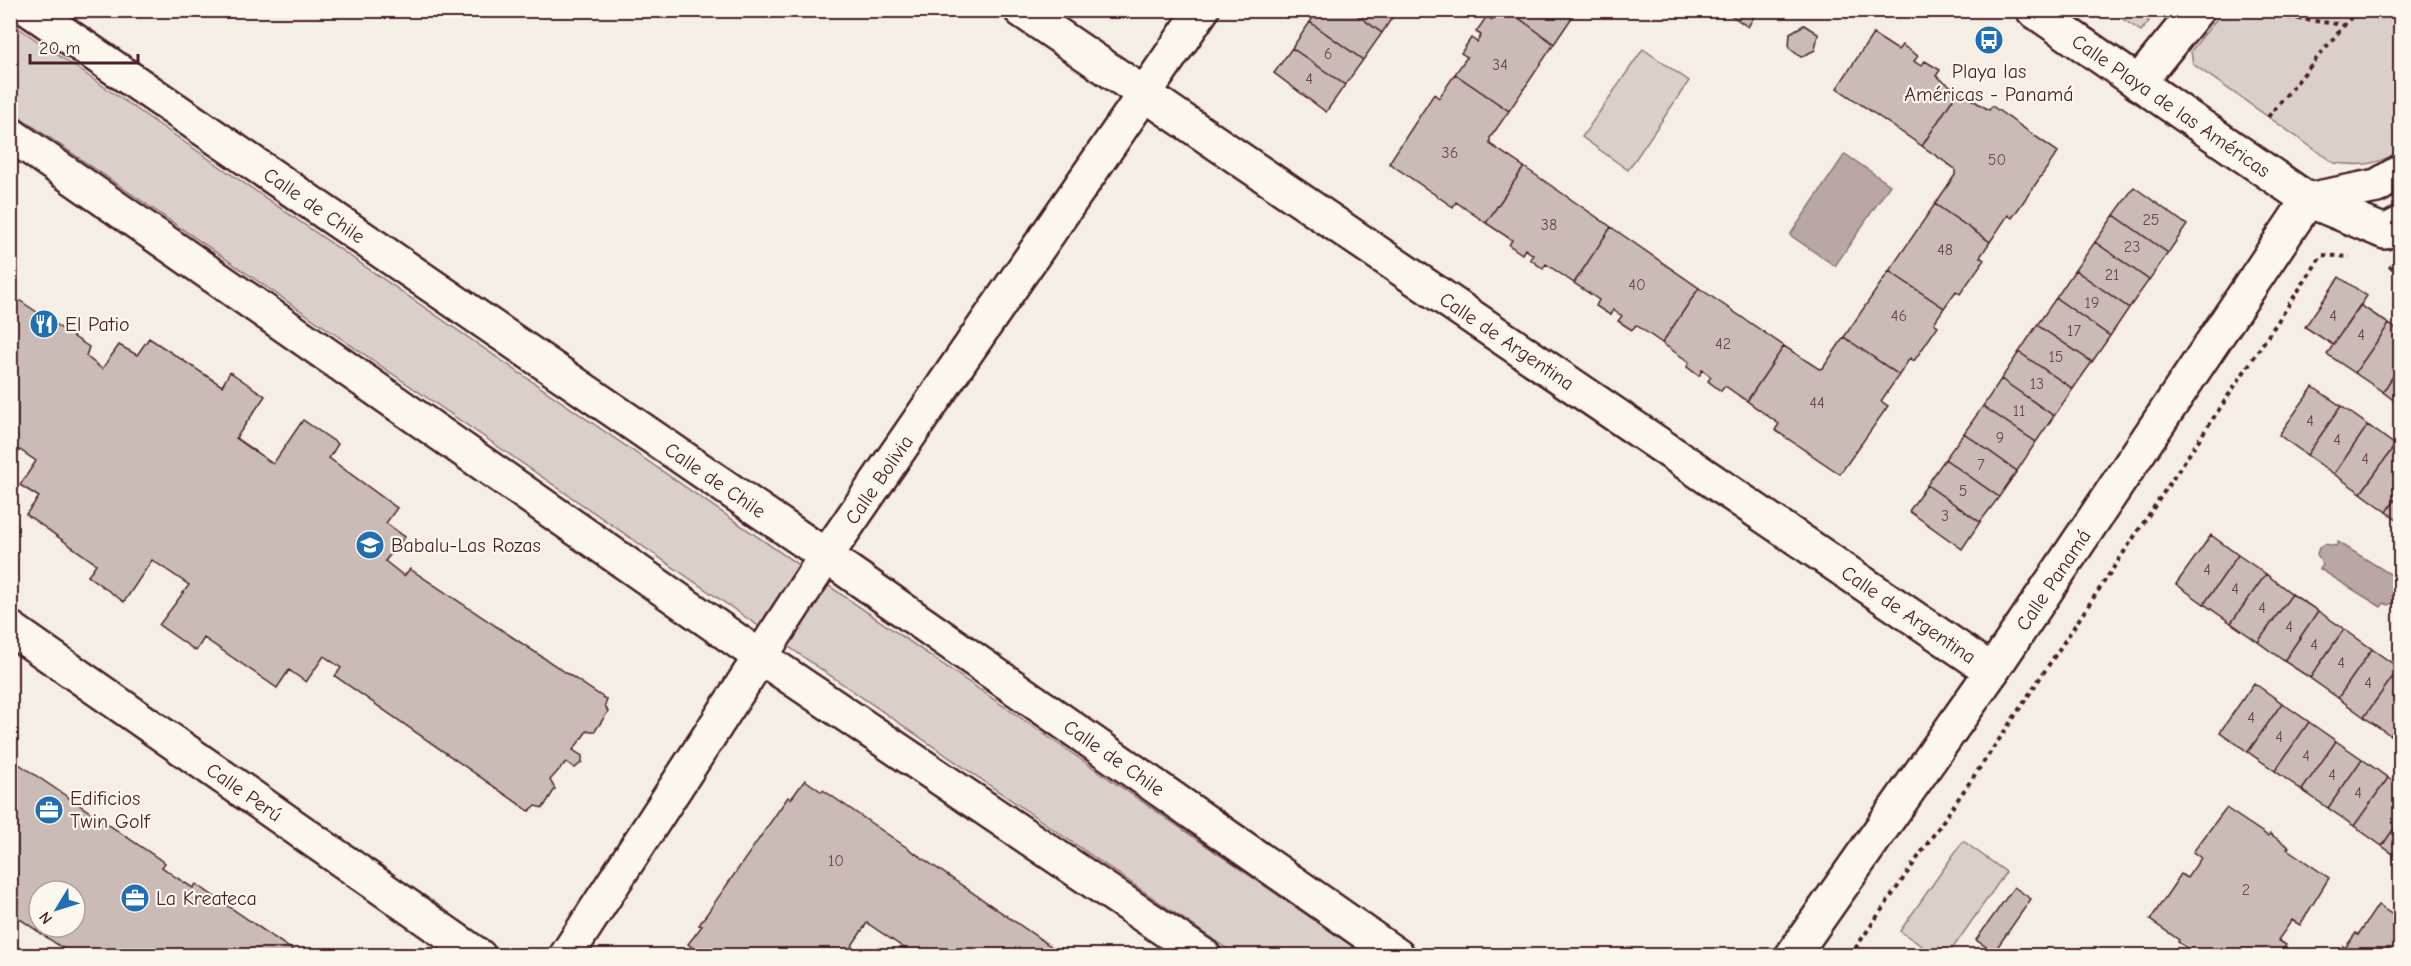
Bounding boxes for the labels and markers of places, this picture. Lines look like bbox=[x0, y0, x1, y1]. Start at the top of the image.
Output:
bus stop icon: Playa las Américas - Panamá bbox=[1973, 24, 2005, 56]
place label: Playa las Américas - Panamá bbox=[1904, 60, 2074, 106]
restaurant icon: El Patio bbox=[28, 308, 60, 340]
place label: El Patio bbox=[65, 313, 130, 336]
school or university icon: Babalu-Las Rozas bbox=[354, 529, 386, 561]
place label: Babalu-Las Rozas bbox=[391, 534, 541, 557]
place label: Edificios Twin Golf bbox=[70, 787, 151, 833]
office icon: Edificios Twin Golf bbox=[33, 794, 65, 826]
office icon: La Kreateca bbox=[119, 882, 151, 914]
place label: La Kreateca bbox=[156, 887, 257, 910]

